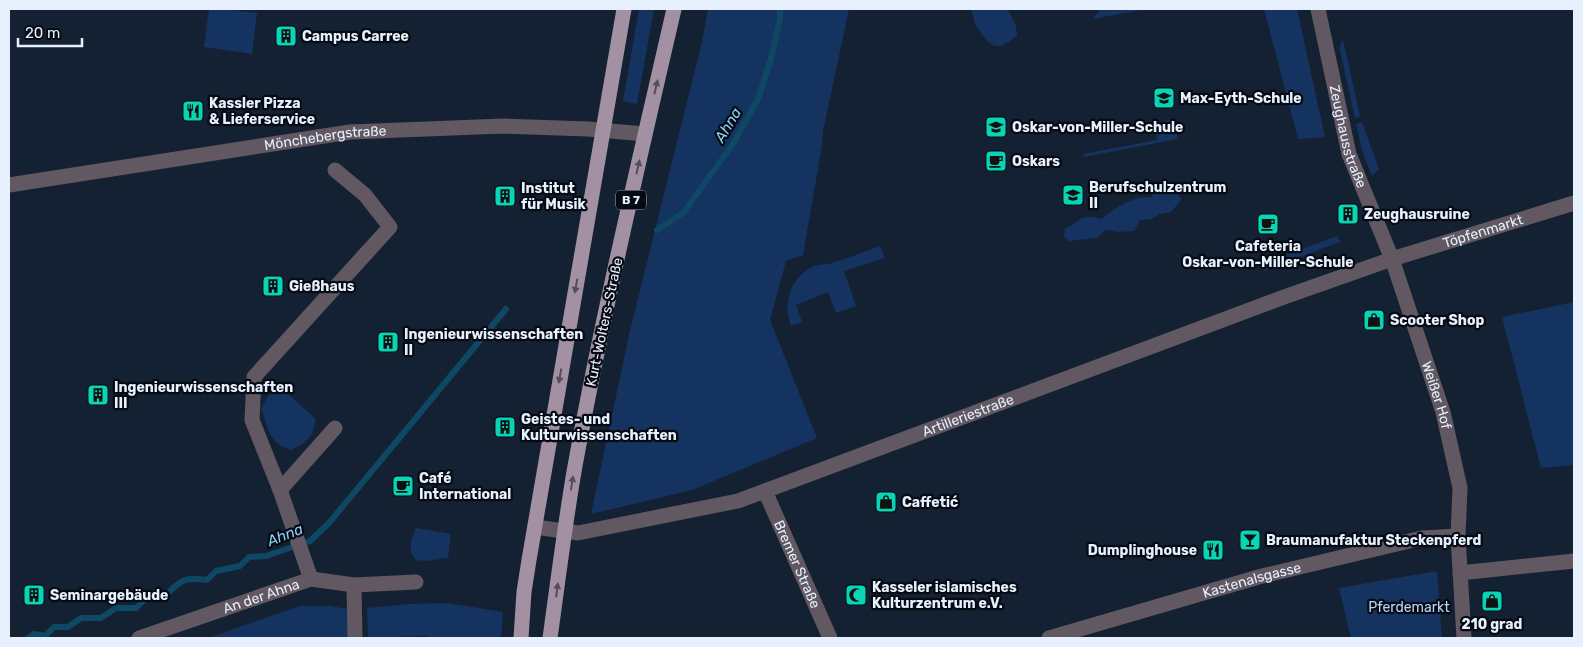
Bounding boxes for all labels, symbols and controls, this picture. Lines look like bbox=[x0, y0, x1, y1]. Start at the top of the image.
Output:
scale bar bbox=[18, 15, 81, 47]
text: 20 m bbox=[25, 24, 60, 42]
building icon: Campus Carree bbox=[274, 24, 298, 48]
place label: Campus Carree bbox=[302, 28, 409, 45]
one-way arrow bbox=[652, 79, 660, 94]
street label: Zeughausstraße bbox=[1325, 83, 1370, 191]
school or university icon: Max-Eyth-Schule bbox=[1152, 86, 1176, 110]
place label: Max-Eyth-Schule bbox=[1180, 90, 1302, 107]
place label: Kassler Pizza & Lieferservice bbox=[209, 95, 315, 128]
restaurant icon: Kassler Pizza & Lieferservice bbox=[181, 99, 205, 123]
water label: Ahna bbox=[710, 104, 745, 146]
school or university icon: Oskar-von-Miller-Schule bbox=[984, 115, 1008, 139]
place label: Oskar-von-Miller-Schule bbox=[1012, 119, 1183, 136]
street label: Mönchebergstraße bbox=[263, 123, 387, 154]
cafe icon: Oskars bbox=[984, 149, 1008, 173]
place label: Oskars bbox=[1012, 153, 1060, 170]
one-way arrow bbox=[634, 160, 642, 175]
place label: Berufschulzentrum II bbox=[1089, 179, 1227, 212]
place label: Institut für Musik bbox=[521, 180, 587, 213]
school or university icon: Berufschulzentrum II bbox=[1061, 183, 1085, 207]
building icon: Institut für Musik bbox=[493, 184, 517, 208]
road number: B 7 bbox=[616, 190, 646, 210]
building icon: Zeughausruine bbox=[1336, 202, 1360, 226]
place label: Zeughausruine bbox=[1364, 206, 1470, 223]
street label: Töpfenmarkt bbox=[1441, 211, 1526, 252]
cafe icon: Cafeteria Oskar-von-Miller-Schule bbox=[1256, 212, 1280, 236]
place label: Cafeteria Oskar-von-Miller-Schule bbox=[1182, 238, 1354, 271]
street label: Kurt-Wolters-Straße bbox=[583, 256, 626, 388]
building icon: Gießhaus bbox=[261, 274, 285, 298]
place label: Gießhaus bbox=[289, 278, 355, 295]
one-way arrow bbox=[571, 279, 579, 295]
shop icon: Scooter Shop bbox=[1362, 308, 1386, 332]
place label: Scooter Shop bbox=[1390, 312, 1484, 329]
place label: Ingenieurwissenschaften II bbox=[404, 326, 583, 359]
building icon: Ingenieurwissenschaften II bbox=[376, 330, 400, 354]
street label: Weißer Hof bbox=[1418, 359, 1455, 431]
one-way arrow bbox=[556, 368, 564, 384]
place label: Ingenieurwissenschaften III bbox=[114, 379, 293, 412]
building icon: Ingenieurwissenschaften III bbox=[86, 383, 110, 407]
street label: Artilleriestraße bbox=[920, 391, 1016, 440]
place label: Geistes- und Kulturwissenschaften bbox=[521, 411, 677, 444]
building icon: Geistes- und Kulturwissenschaften bbox=[493, 415, 517, 439]
place label: Café International bbox=[419, 470, 511, 503]
cafe icon: Café International bbox=[391, 474, 415, 498]
one-way arrow bbox=[569, 475, 577, 491]
shop icon: Caffetić bbox=[874, 490, 898, 514]
place label: Caffetić bbox=[902, 494, 958, 511]
street label: Bremer Straße bbox=[770, 518, 824, 611]
water label: Ahna bbox=[263, 520, 306, 551]
bar icon: Braumanufaktur Steckenpferd bbox=[1238, 528, 1262, 552]
place label: Braumanufaktur Steckenpferd bbox=[1266, 532, 1482, 549]
restaurant icon: Dumplinghouse bbox=[1201, 538, 1225, 562]
place label: Dumplinghouse bbox=[1088, 542, 1197, 559]
street label: Kastenalsgasse bbox=[1201, 559, 1303, 602]
street label: An der Ahna bbox=[221, 576, 302, 618]
place label: Kasseler islamisches Kulturzentrum e.V. bbox=[872, 579, 1017, 612]
one-way arrow bbox=[553, 582, 561, 598]
building icon: Seminargebäude bbox=[22, 583, 46, 607]
mosque icon: Kasseler islamisches Kulturzentrum e.V. bbox=[844, 583, 868, 607]
place label: Seminargebäude bbox=[50, 587, 168, 604]
shop icon: 210 grad bbox=[1480, 589, 1504, 613]
park label: Pferdemarkt bbox=[1368, 599, 1450, 616]
place label: 210 grad bbox=[1462, 616, 1523, 633]

